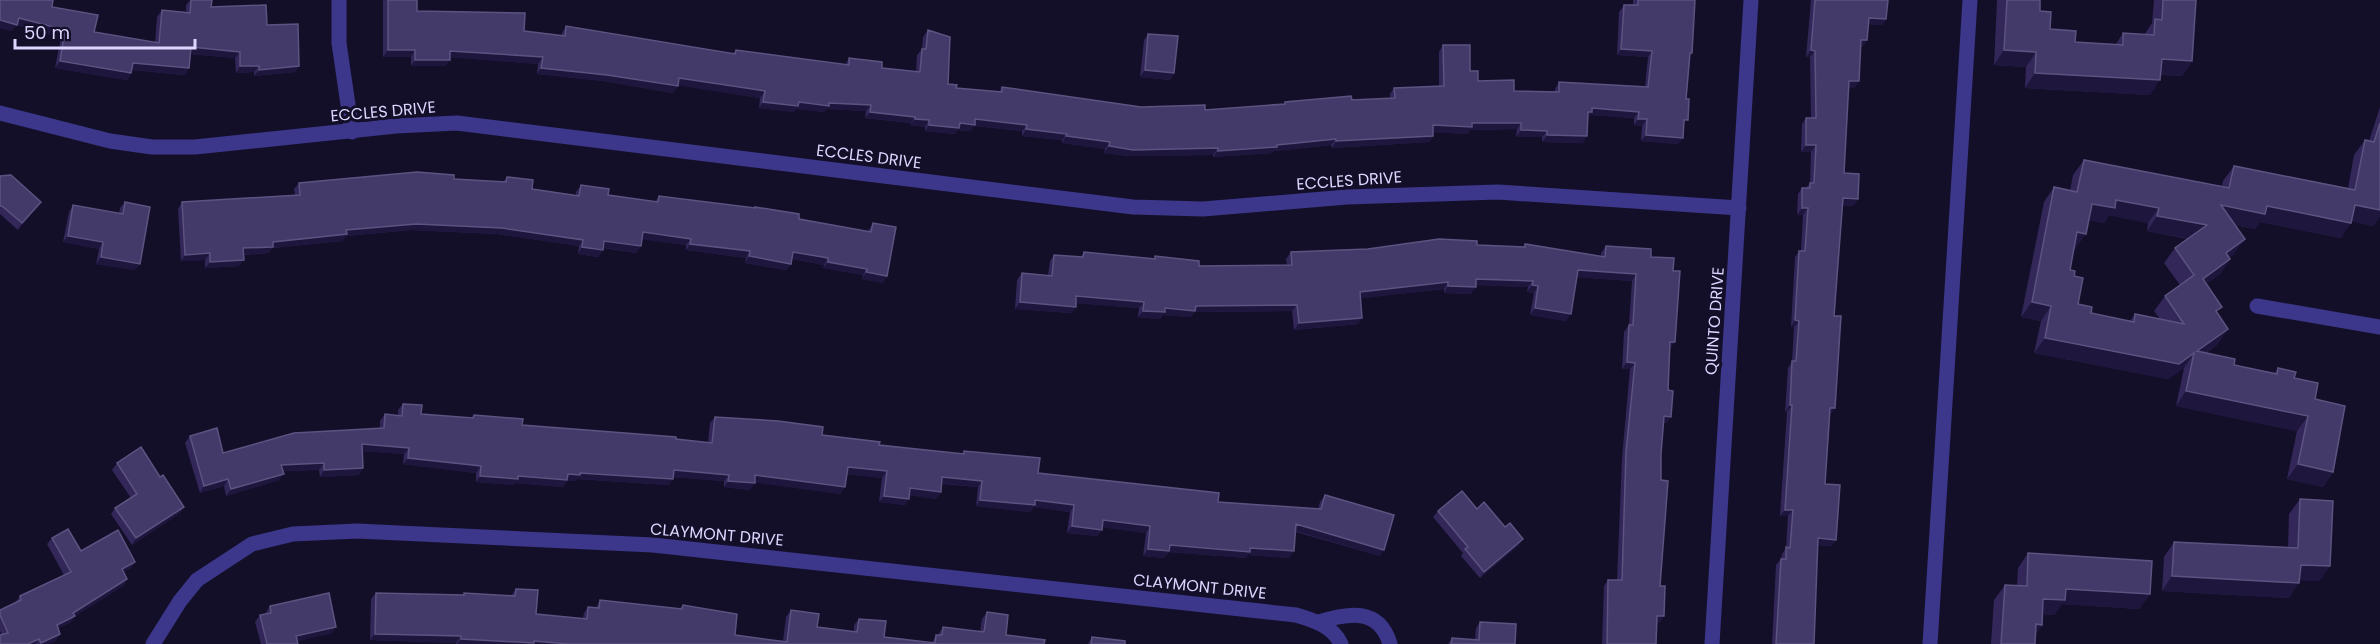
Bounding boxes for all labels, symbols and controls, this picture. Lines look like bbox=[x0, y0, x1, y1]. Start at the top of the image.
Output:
scale bar bbox=[15, 12, 195, 50]
text: 50 m bbox=[24, 20, 70, 45]
street label: ECCLES DRIVE bbox=[329, 95, 437, 128]
street label: ECCLES DRIVE bbox=[815, 139, 923, 174]
street label: ECCLES DRIVE bbox=[1296, 165, 1403, 196]
street label: QUINTO DRIVE bbox=[1699, 266, 1730, 376]
street label: CLAYMONT DRIVE bbox=[649, 517, 785, 552]
street label: CLAYMONT DRIVE bbox=[1132, 568, 1268, 605]

